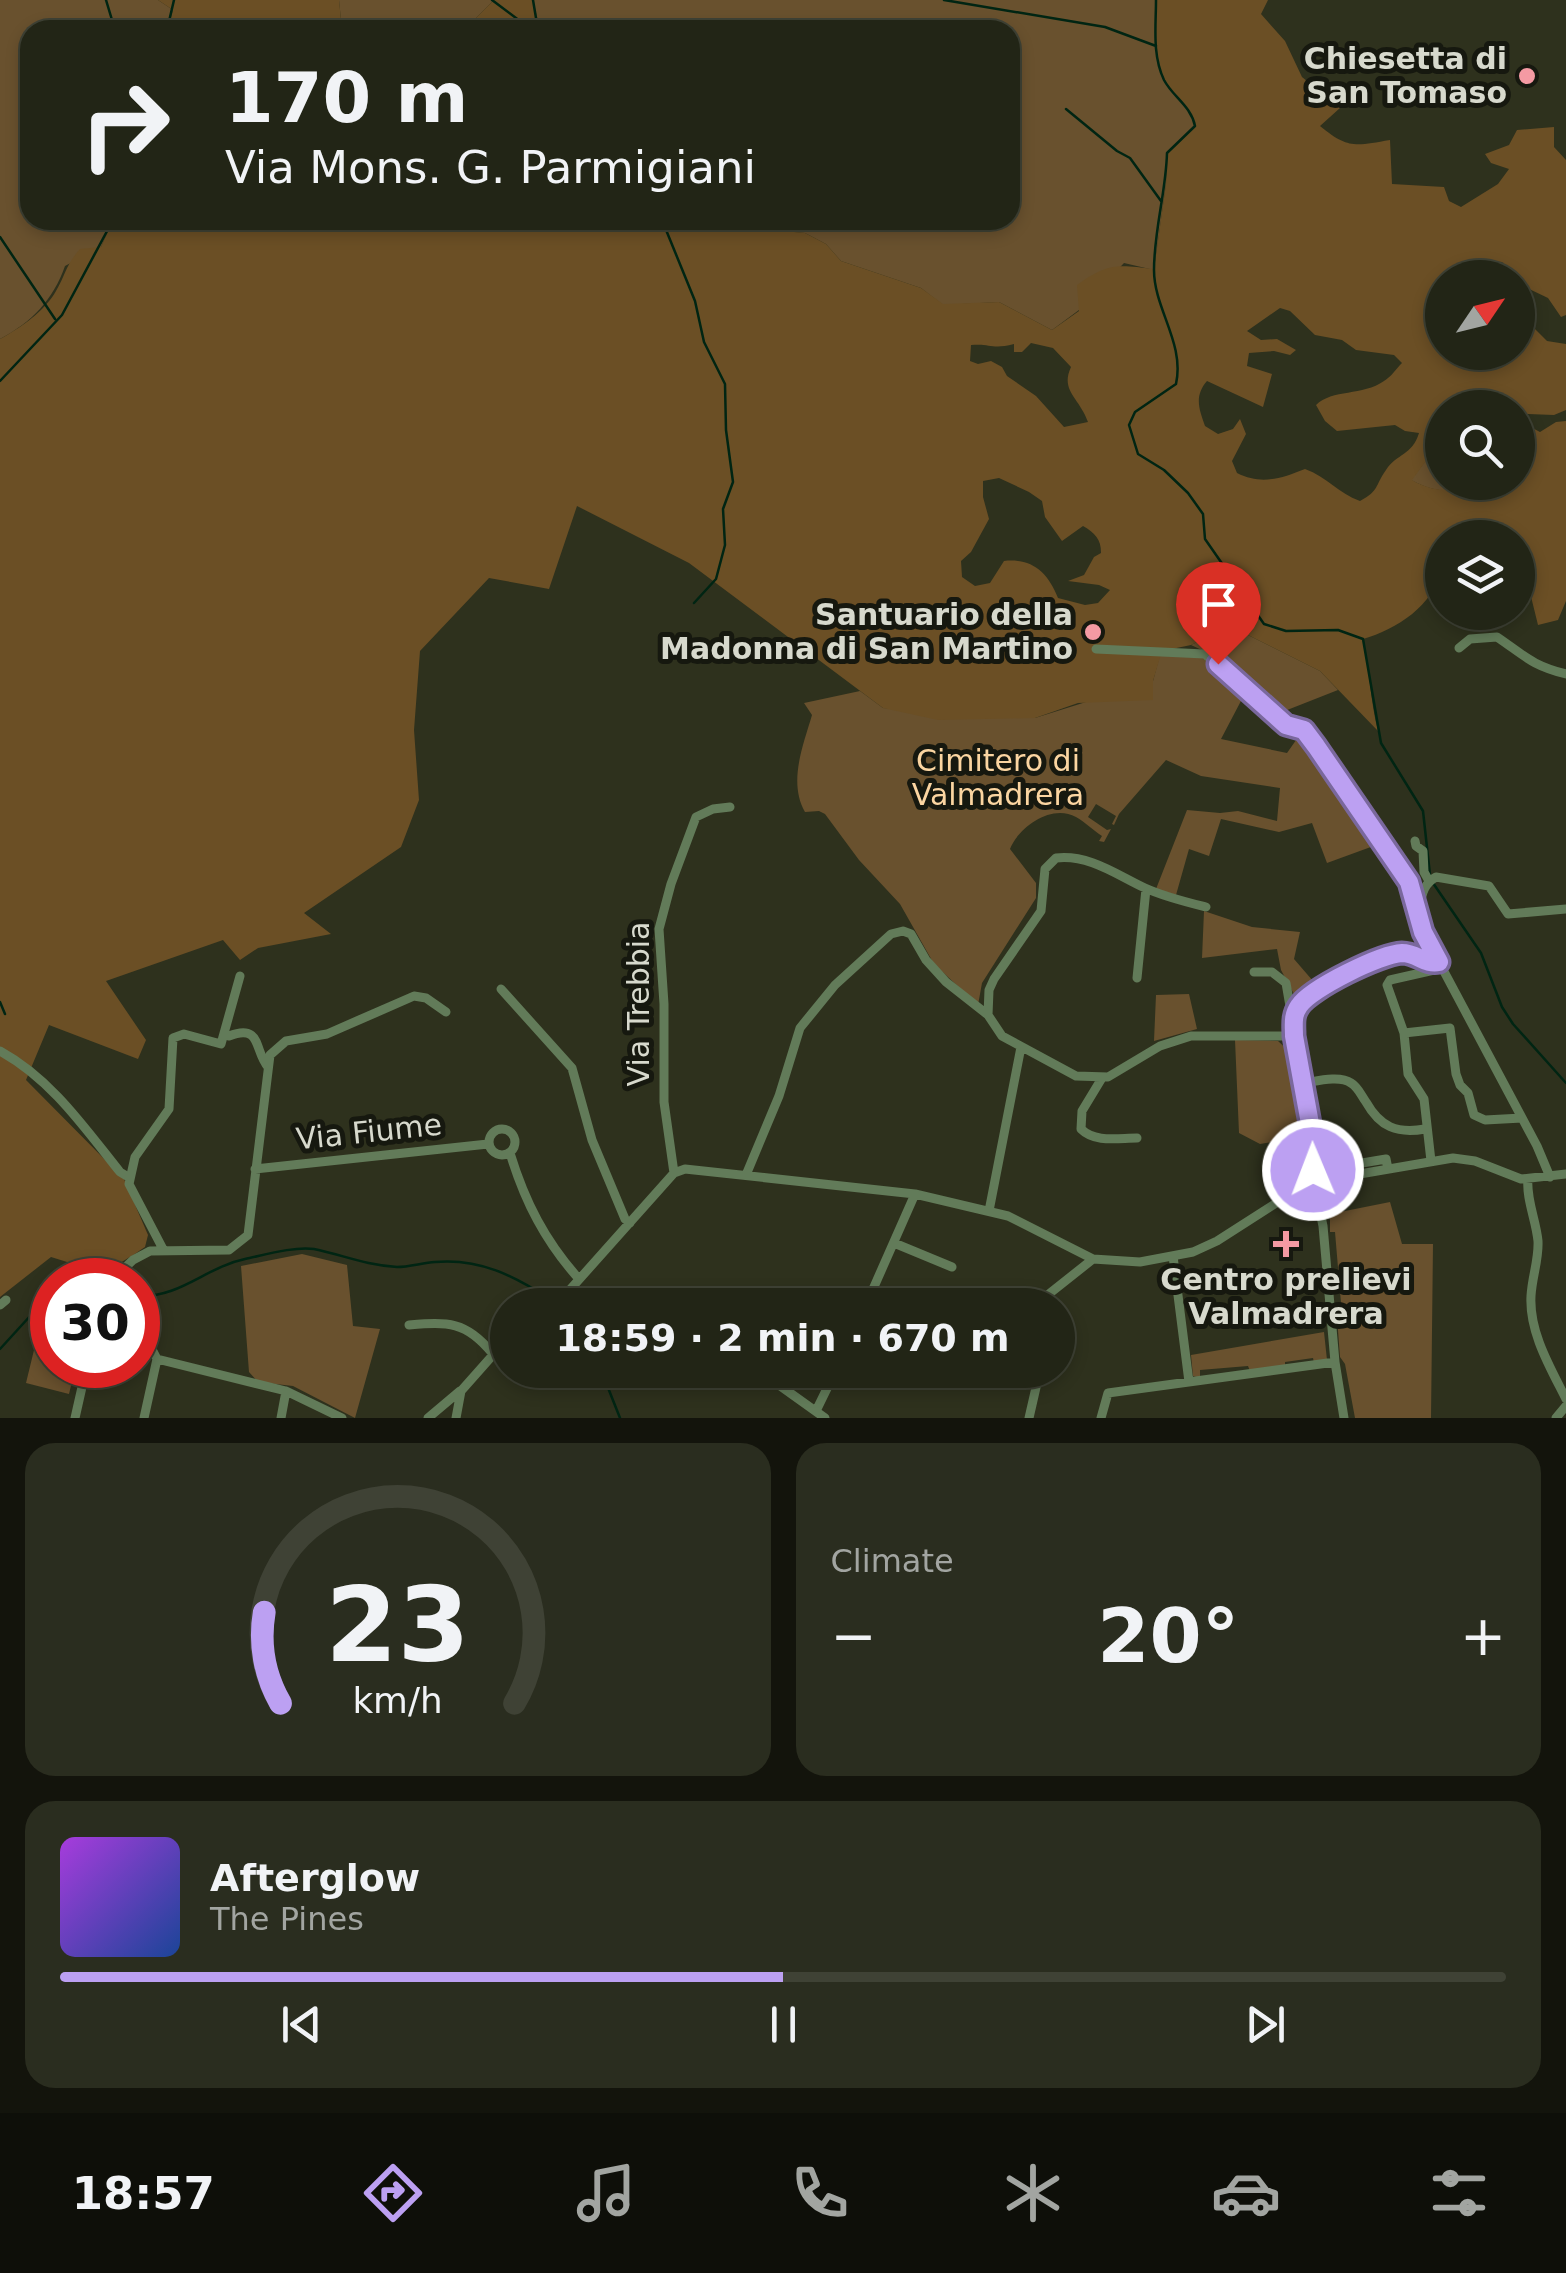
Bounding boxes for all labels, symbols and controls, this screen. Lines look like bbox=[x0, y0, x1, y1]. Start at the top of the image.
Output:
place label: Chiesetta di San Tomaso bbox=[1304, 41, 1507, 110]
text: 170 m bbox=[225, 57, 468, 139]
icon: right bbox=[60, 60, 190, 190]
marker: Chiesetta di San Tomaso bbox=[1516, 65, 1538, 87]
text: Via Mons. G. Parmigiani bbox=[225, 141, 756, 194]
north arrow bbox=[1425, 260, 1535, 370]
map controls bbox=[1425, 260, 1535, 630]
button: search bbox=[1425, 390, 1535, 500]
button: layers bbox=[1425, 520, 1535, 630]
pin bbox=[1176, 562, 1261, 665]
icon: arrive bbox=[1191, 577, 1246, 632]
place label: Santuario della Madonna di San Martino bbox=[660, 597, 1073, 666]
marker: Santuario della Madonna di San Martino bbox=[1082, 621, 1104, 643]
park label: Cimitero di Valmadrera bbox=[912, 743, 1084, 812]
street label: Via Trebbia bbox=[621, 922, 656, 1086]
street label: Via Fiume bbox=[294, 1106, 443, 1157]
position arrow bbox=[1261, 1118, 1365, 1222]
marker: Centro prelievi Valmadrera bbox=[1273, 1231, 1299, 1257]
speed limit sign: 30 bbox=[30, 1258, 160, 1388]
place label: Centro prelievi Valmadrera bbox=[1160, 1262, 1412, 1331]
text: 18:59 · 2 min · 670 m bbox=[555, 1316, 1010, 1360]
text: Climate bbox=[831, 1542, 954, 1580]
text: 23 bbox=[325, 1564, 470, 1686]
text: 20° bbox=[1097, 1592, 1239, 1680]
text: − bbox=[831, 1604, 877, 1668]
text: + bbox=[1460, 1604, 1506, 1668]
text: km/h bbox=[353, 1680, 443, 1721]
text: Afterglow bbox=[210, 1856, 420, 1900]
text: The Pines bbox=[210, 1900, 364, 1938]
icon: previous bbox=[274, 1997, 329, 2052]
icon: pause bbox=[756, 1997, 811, 2052]
icon: next bbox=[1238, 1997, 1293, 2052]
icon: directions bbox=[358, 2158, 428, 2228]
icon: music bbox=[571, 2158, 641, 2228]
icon: phone bbox=[785, 2158, 855, 2228]
icon: climate bbox=[998, 2158, 1068, 2228]
icon: car bbox=[1211, 2158, 1281, 2228]
icon: filters bbox=[1424, 2158, 1494, 2228]
text: 18:57 bbox=[72, 2167, 215, 2220]

